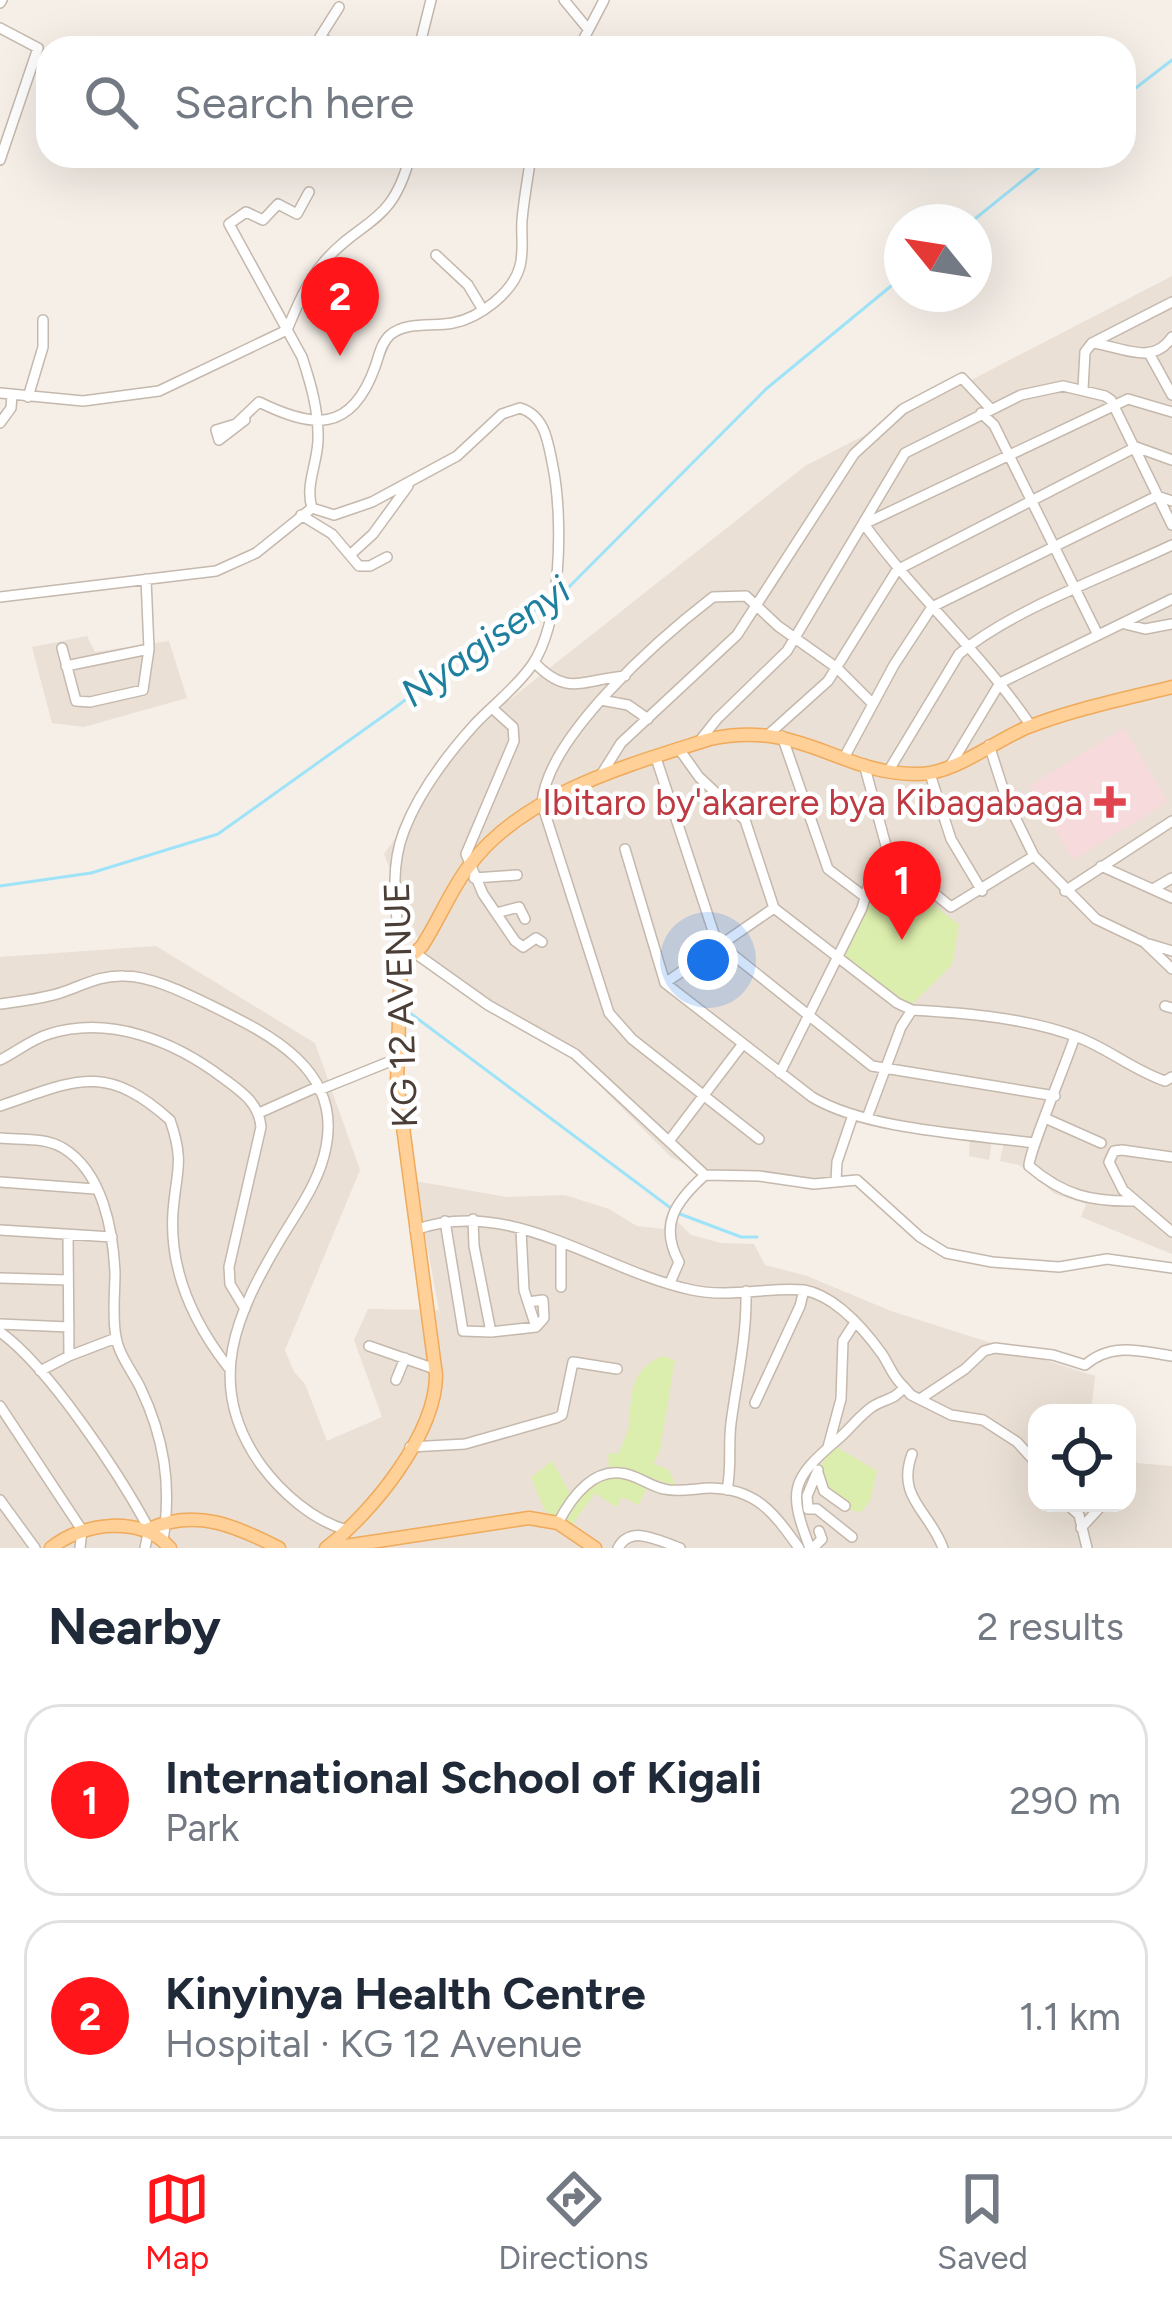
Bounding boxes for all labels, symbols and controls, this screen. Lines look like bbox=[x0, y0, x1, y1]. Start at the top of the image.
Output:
search box bbox=[36, 36, 1136, 168]
icon: search bbox=[78, 69, 144, 135]
text: Search here bbox=[174, 75, 414, 129]
north arrow bbox=[884, 204, 992, 312]
pin: 2 bbox=[301, 257, 379, 356]
water label: Nyagisenyi bbox=[392, 566, 580, 717]
place label: Ibitaro by'akarere bya Kibagabaga bbox=[542, 781, 1083, 824]
marker: Ibitaro by'akarere bya Kibagabaga bbox=[1094, 786, 1126, 818]
pin: 1 bbox=[863, 841, 941, 940]
street label: KG 12 AVENUE bbox=[375, 881, 426, 1129]
your location bbox=[678, 930, 738, 990]
map controls bbox=[1028, 1404, 1136, 1512]
button: locate bbox=[1028, 1404, 1136, 1512]
text: Nearby bbox=[48, 1596, 221, 1657]
text: 2 results bbox=[977, 1603, 1124, 1650]
text: International School of Kigali bbox=[165, 1750, 762, 1804]
text: 1 bbox=[82, 1777, 98, 1824]
text: 290 m bbox=[1009, 1777, 1121, 1824]
text: Park bbox=[165, 1804, 239, 1851]
text: Kinyinya Health Centre bbox=[165, 1966, 646, 2020]
text: 2 bbox=[79, 1993, 101, 2040]
text: 1.1 km bbox=[1019, 1993, 1121, 2040]
text: Hospital · KG 12 Avenue bbox=[165, 2020, 582, 2067]
tab: Map bbox=[144, 2166, 210, 2277]
tab: Directions bbox=[498, 2166, 649, 2277]
tab: Saved bbox=[937, 2166, 1028, 2277]

